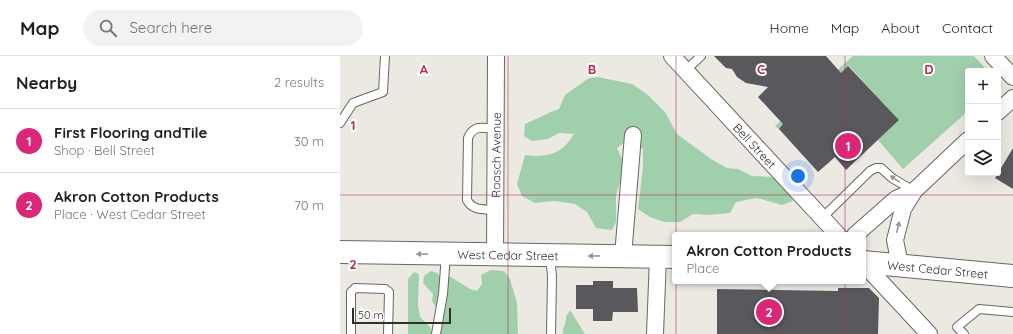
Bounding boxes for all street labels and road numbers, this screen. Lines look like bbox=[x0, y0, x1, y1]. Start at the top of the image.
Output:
street label: Raasch Avenue bbox=[488, 112, 503, 198]
street label: Bell Street bbox=[730, 120, 780, 171]
street label: West Cedar Street bbox=[457, 246, 559, 263]
street label: West Cedar Street bbox=[887, 257, 989, 281]

